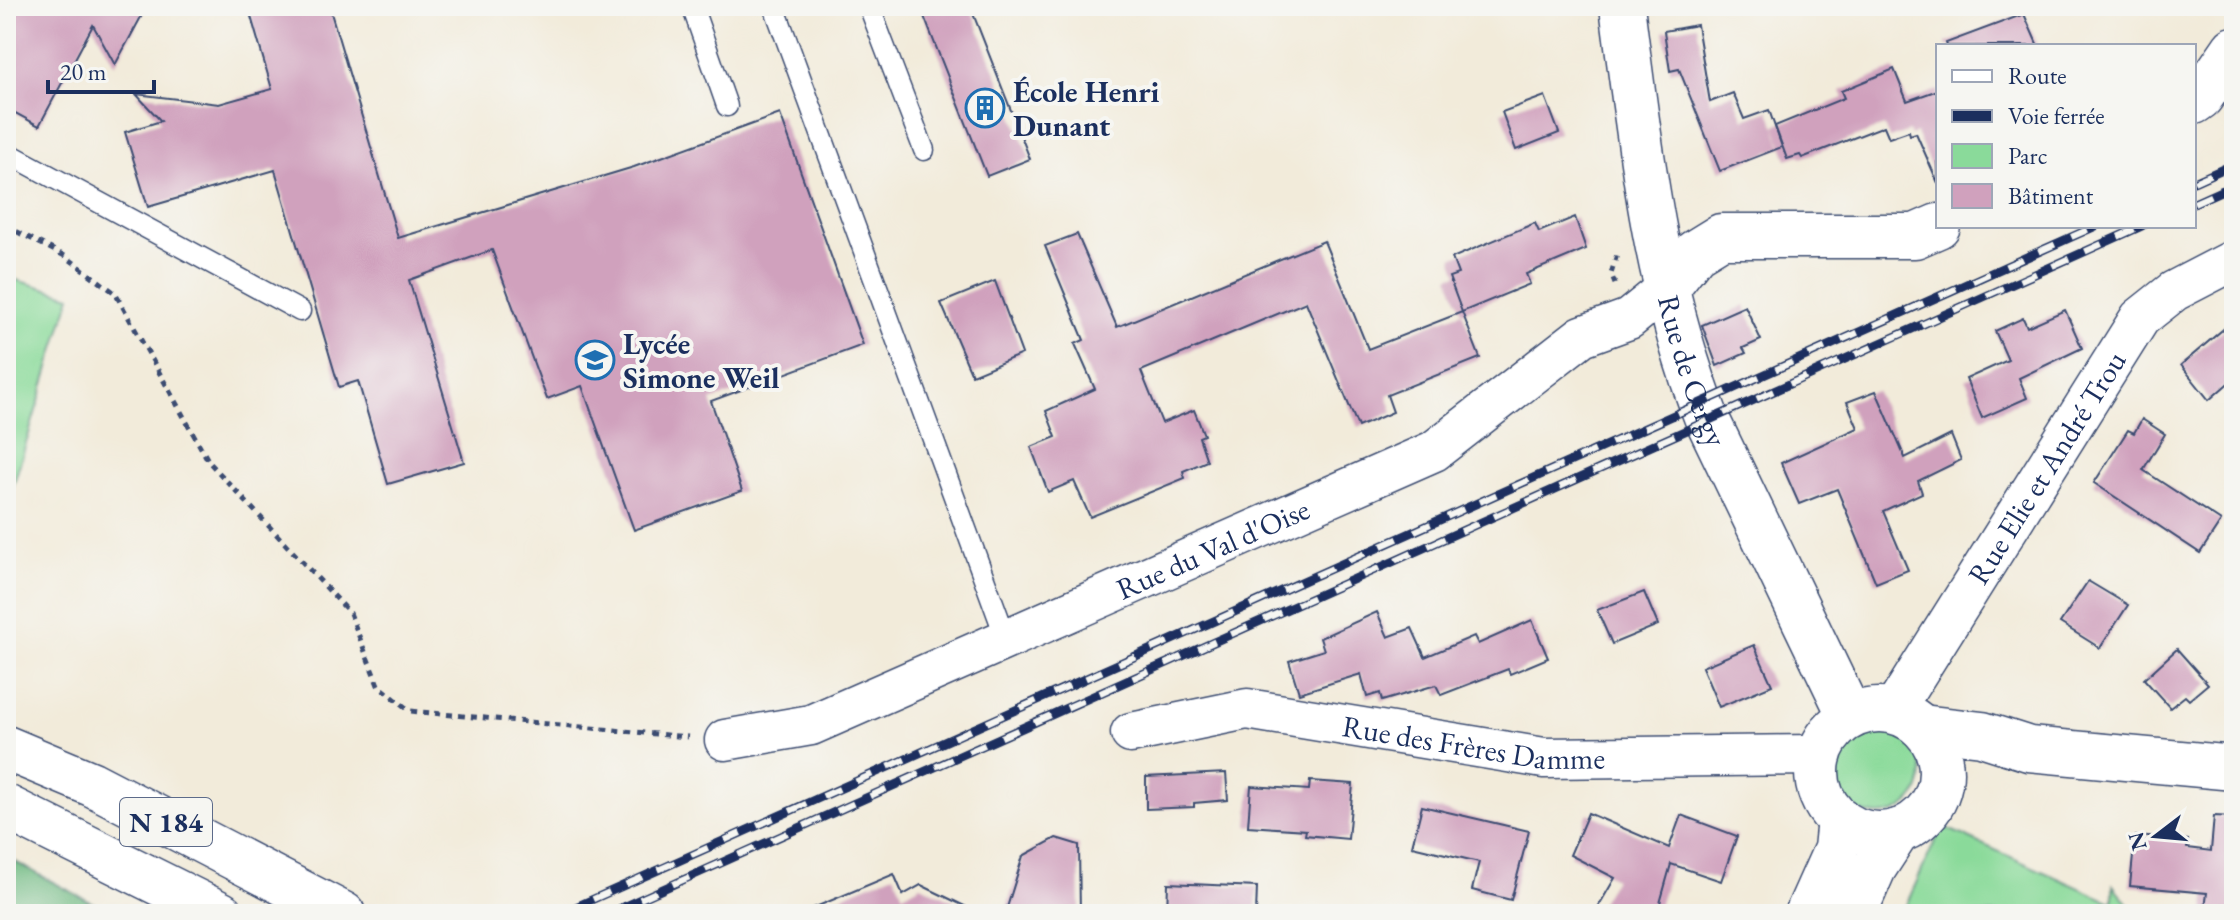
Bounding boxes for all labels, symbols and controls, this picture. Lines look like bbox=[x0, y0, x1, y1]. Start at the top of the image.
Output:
scale bar bbox=[48, 44, 154, 94]
legend bbox=[1936, 44, 2196, 228]
text: 20 m bbox=[60, 56, 107, 87]
text: Route bbox=[2008, 60, 2067, 91]
place label: École Henri Dunant bbox=[1013, 72, 1160, 145]
building icon: École Henri Dunant bbox=[964, 87, 1006, 129]
text: Voie ferrée bbox=[2008, 100, 2105, 131]
text: Parc bbox=[2008, 140, 2047, 171]
text: Bâtiment bbox=[2008, 180, 2094, 211]
street label: Rue de Cergy bbox=[1650, 291, 1737, 453]
place label: Lycée Simone Weil bbox=[623, 324, 780, 397]
school or university icon: Lycée Simone Weil bbox=[574, 339, 616, 381]
street label: Rue Elie et André Trou bbox=[1958, 343, 2134, 591]
street label: Rue du Val d'Oise bbox=[1110, 489, 1315, 608]
street label: Rue des Frères Damme bbox=[1340, 706, 1605, 778]
north arrow bbox=[2116, 796, 2196, 876]
road number: N 184 bbox=[120, 798, 212, 846]
text: N bbox=[2121, 829, 2154, 854]

